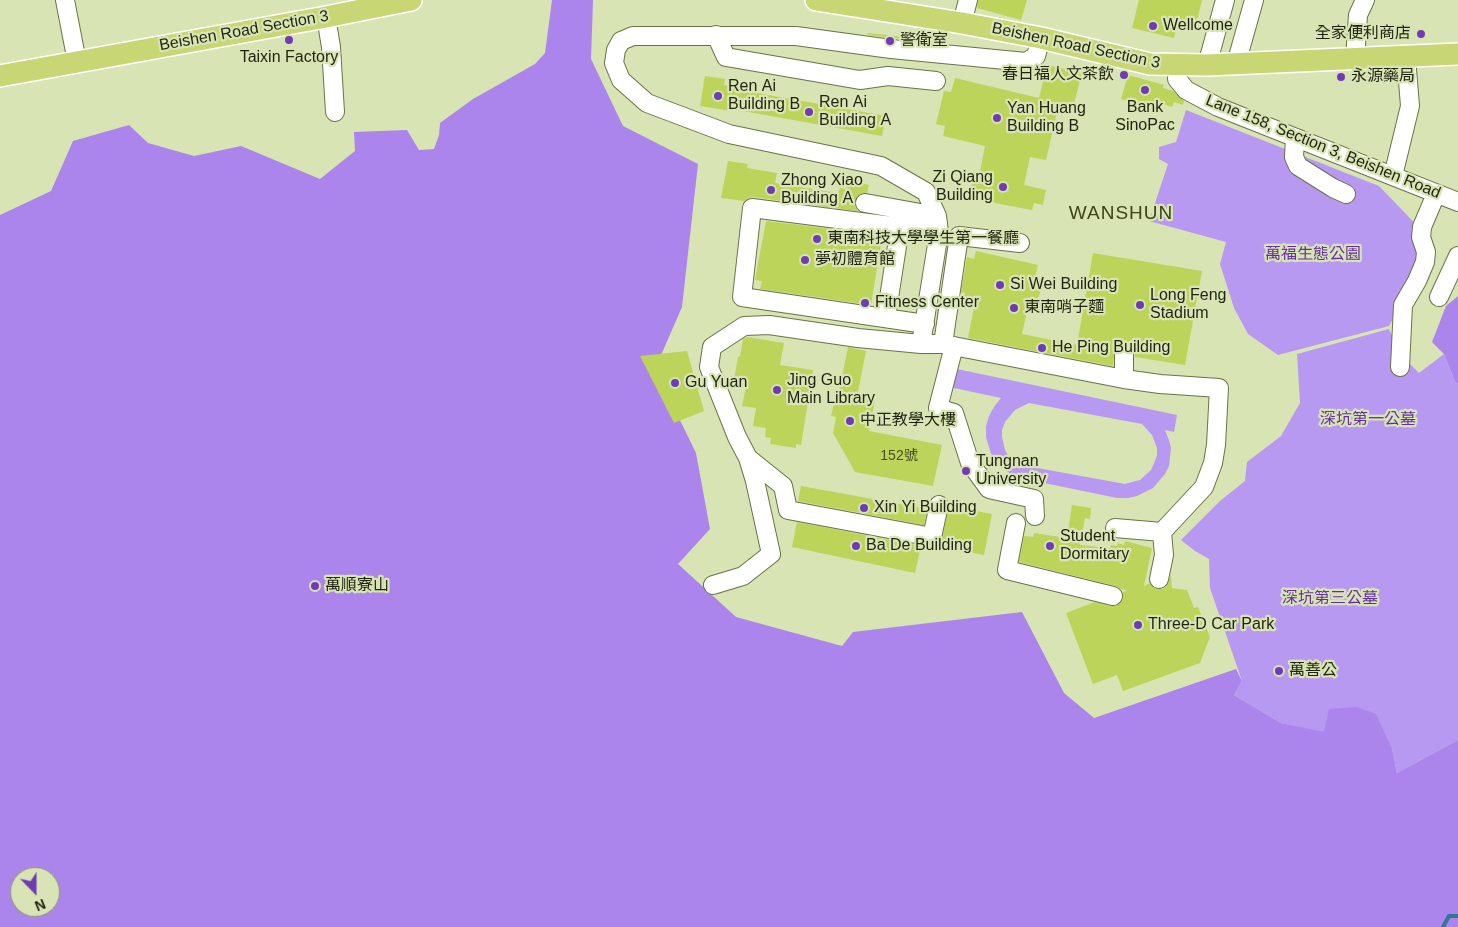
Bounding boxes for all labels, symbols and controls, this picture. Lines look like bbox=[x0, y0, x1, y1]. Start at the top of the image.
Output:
street label: Beishen Road Section 3 bbox=[158, 7, 330, 55]
place label: Wellcome bbox=[1163, 16, 1233, 36]
street label: Beishen Road Section 3 bbox=[990, 19, 1162, 73]
marker: Wellcome bbox=[1147, 20, 1159, 32]
place label: 全家便利商店 bbox=[1315, 24, 1411, 44]
marker: 全家便利商店 bbox=[1415, 28, 1427, 40]
place label: 警衛室 bbox=[900, 31, 948, 51]
marker: Taixin Factory bbox=[283, 34, 295, 46]
marker: 警衛室 bbox=[884, 35, 896, 47]
place label: Taixin Factory bbox=[240, 48, 338, 68]
place label: 春日福人文茶飲 bbox=[1002, 65, 1114, 85]
place label: 永源藥局 bbox=[1351, 67, 1415, 87]
marker: 春日福人文茶飲 bbox=[1118, 69, 1130, 81]
marker: 永源藥局 bbox=[1335, 71, 1347, 83]
place label: Ren Ai Building B bbox=[728, 77, 800, 115]
marker: Bank SinoPac bbox=[1139, 84, 1151, 96]
marker: Ren Ai Building B bbox=[712, 90, 724, 102]
street label: Lane 158, Section 3, Beishen Road bbox=[1203, 91, 1443, 203]
place label: Ren Ai Building A bbox=[819, 93, 891, 131]
place label: Bank SinoPac bbox=[1115, 98, 1175, 136]
place label: Yan Huang Building B bbox=[1007, 99, 1086, 137]
marker: Ren Ai Building A bbox=[803, 106, 815, 118]
marker: Yan Huang Building B bbox=[991, 112, 1003, 124]
place label: Zi Qiang Building bbox=[933, 168, 993, 206]
place label: Zhong Xiao Building A bbox=[781, 171, 863, 209]
marker: Zi Qiang Building bbox=[997, 181, 1009, 193]
marker: Zhong Xiao Building A bbox=[765, 184, 777, 196]
district label: WANSHUN bbox=[1068, 203, 1174, 225]
place label: 東南科技大學學生第一餐廳 bbox=[827, 229, 1019, 249]
marker: 東南科技大學學生第一餐廳 bbox=[811, 233, 823, 245]
park label: 萬福生態公園 bbox=[1265, 245, 1361, 265]
place label: 夢初體育館 bbox=[815, 250, 895, 270]
marker: 夢初體育館 bbox=[799, 254, 811, 266]
place label: Si Wei Building bbox=[1010, 275, 1117, 295]
marker: Si Wei Building bbox=[994, 279, 1006, 291]
place label: Long Feng Stadium bbox=[1150, 286, 1227, 324]
place label: Fitness Center bbox=[875, 293, 979, 313]
marker: Fitness Center bbox=[859, 297, 871, 309]
place label: 東南哨子麵 bbox=[1024, 298, 1104, 318]
marker: Long Feng Stadium bbox=[1134, 299, 1146, 311]
marker: 東南哨子麵 bbox=[1008, 302, 1020, 314]
place label: He Ping Building bbox=[1052, 338, 1170, 358]
marker: He Ping Building bbox=[1036, 342, 1048, 354]
place label: Jing Guo Main Library bbox=[787, 371, 875, 409]
place label: Gu Yuan bbox=[685, 373, 747, 393]
marker: Gu Yuan bbox=[669, 377, 681, 389]
marker: Jing Guo Main Library bbox=[771, 384, 783, 396]
park label: 深坑第一公墓 bbox=[1320, 410, 1416, 430]
place label: 中正教學大樓 bbox=[860, 411, 956, 431]
marker: 中正教學大樓 bbox=[844, 415, 856, 427]
house number: 152號 bbox=[880, 448, 918, 464]
place label: Tungnan University bbox=[976, 452, 1046, 490]
marker: Tungnan University bbox=[960, 465, 972, 477]
place label: Xin Yi Building bbox=[874, 498, 977, 518]
marker: Xin Yi Building bbox=[858, 502, 870, 514]
place label: Student Dormitary bbox=[1060, 527, 1129, 565]
place label: Ba De Building bbox=[866, 536, 972, 556]
marker: Ba De Building bbox=[850, 540, 862, 552]
marker: Student Dormitary bbox=[1044, 540, 1056, 552]
place label: 萬順寮山 bbox=[325, 576, 389, 596]
marker: 萬順寮山 bbox=[309, 580, 321, 592]
park label: 深坑第三公墓 bbox=[1282, 589, 1378, 609]
place label: Three-D Car Park bbox=[1148, 615, 1274, 635]
marker: Three-D Car Park bbox=[1132, 619, 1144, 631]
place label: 萬善公 bbox=[1289, 661, 1337, 681]
marker: 萬善公 bbox=[1273, 665, 1285, 677]
north arrow bbox=[10, 867, 60, 917]
text: N bbox=[33, 896, 48, 914]

